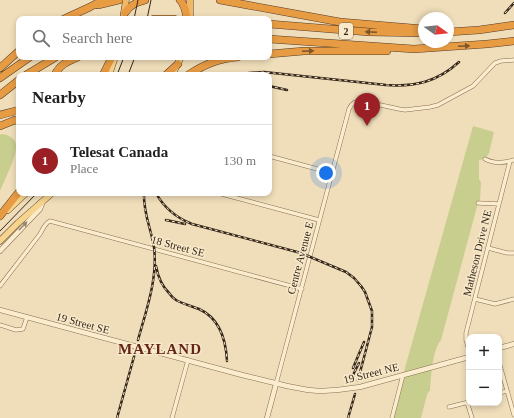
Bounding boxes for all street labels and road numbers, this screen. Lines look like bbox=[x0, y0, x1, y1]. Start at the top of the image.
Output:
road number: 2 bbox=[339, 23, 353, 39]
street label: Matheson Drive NE bbox=[460, 208, 494, 297]
street label: Centre Avenue E bbox=[285, 220, 315, 295]
street label: 18 Street SE bbox=[150, 233, 206, 259]
street label: 19 Street SE bbox=[55, 310, 111, 336]
street label: 19 Street NE bbox=[342, 360, 400, 386]

